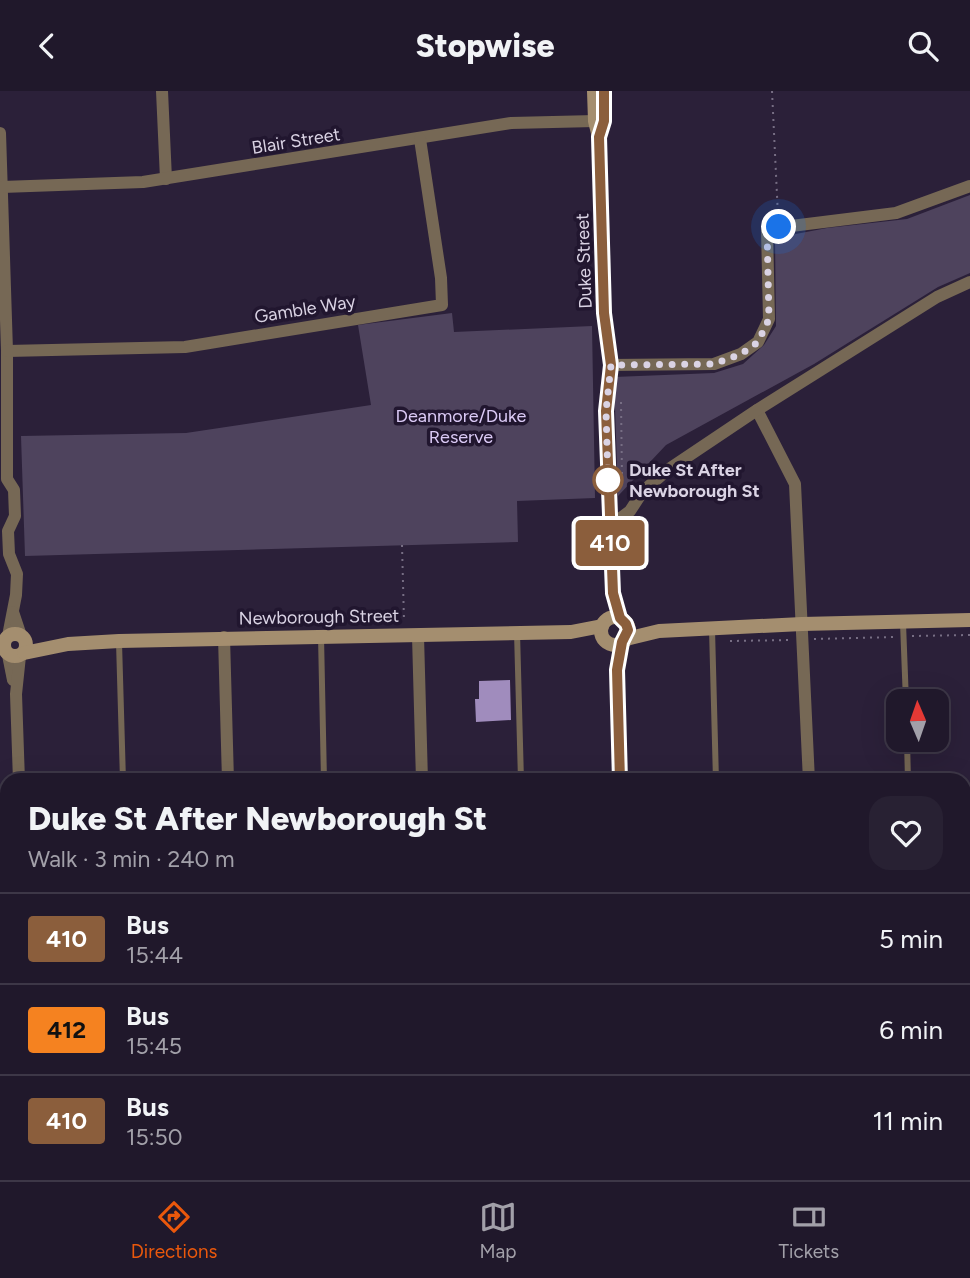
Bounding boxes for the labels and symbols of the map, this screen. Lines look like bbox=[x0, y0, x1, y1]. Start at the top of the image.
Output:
street label: Blair Street bbox=[250, 123, 342, 159]
your location bbox=[761, 209, 796, 244]
street label: Duke Street bbox=[571, 213, 597, 309]
street label: Gamble Way bbox=[253, 290, 358, 328]
park label: Deanmore/Duke Reserve bbox=[396, 405, 527, 448]
place label: Duke St After Newborough St bbox=[629, 459, 760, 502]
marker: Duke St After Newborough St bbox=[593, 465, 623, 495]
line badge: 410 bbox=[570, 520, 650, 566]
street label: Newborough Street bbox=[238, 605, 400, 629]
north arrow bbox=[886, 689, 948, 753]

